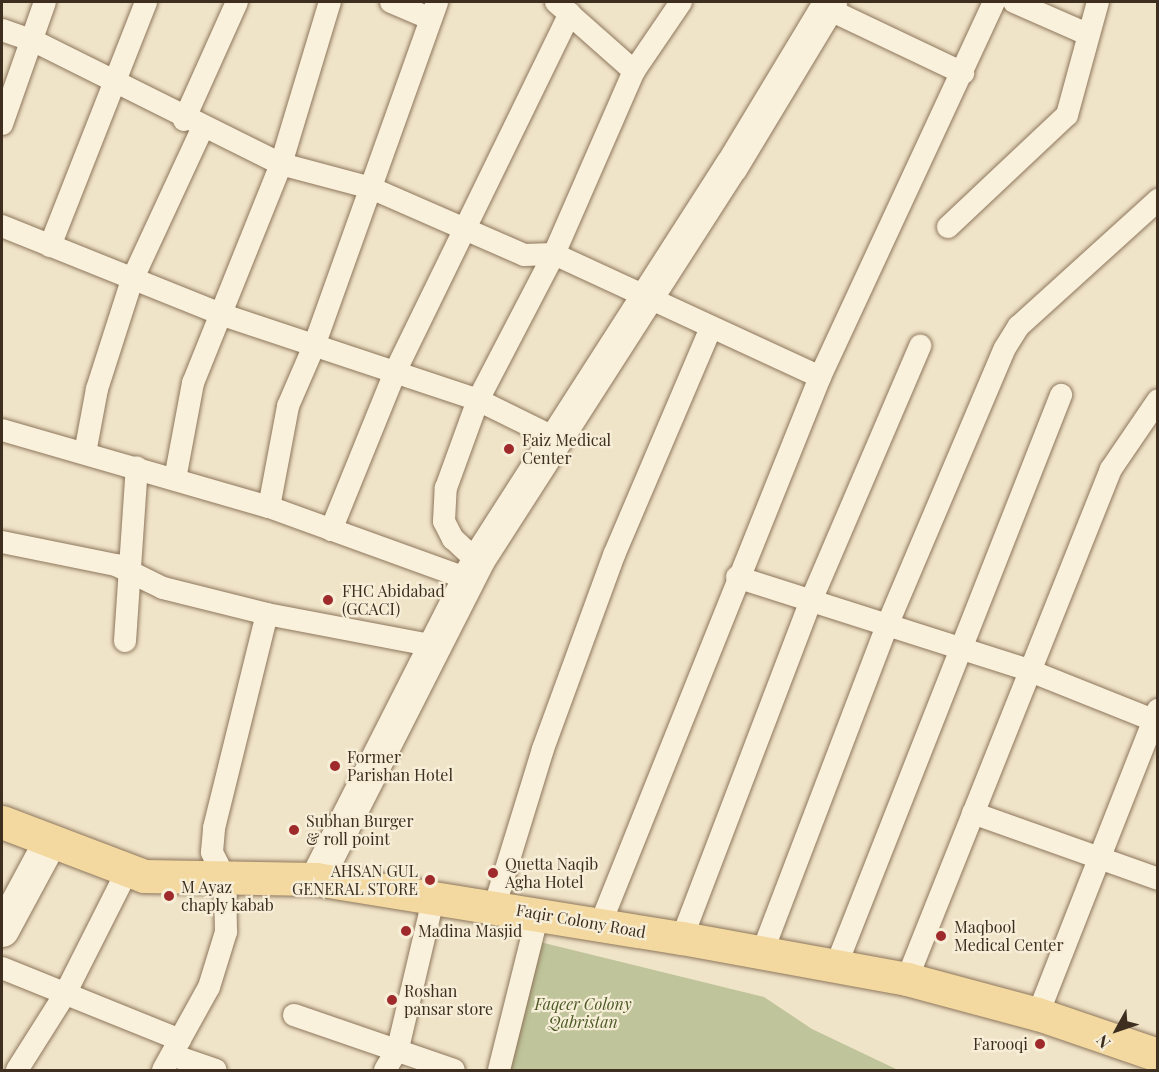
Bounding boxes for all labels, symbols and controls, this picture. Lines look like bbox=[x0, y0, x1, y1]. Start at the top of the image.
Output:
place label: Faiz Medical Center bbox=[522, 430, 611, 468]
marker: Faiz Medical Center bbox=[500, 440, 518, 458]
place label: FHC Abidabad (GCACI) bbox=[342, 581, 445, 619]
marker: FHC Abidabad (GCACI) bbox=[319, 591, 337, 609]
place label: Former Parishan Hotel bbox=[347, 747, 453, 785]
marker: Former Parishan Hotel bbox=[328, 759, 342, 773]
place label: Subhan Burger & roll point bbox=[306, 811, 414, 849]
marker: Subhan Burger & roll point bbox=[287, 823, 301, 837]
place label: Quetta Naqib Agha Hotel bbox=[505, 854, 599, 892]
place label: AHSAN GUL GENERAL STORE bbox=[292, 861, 418, 899]
marker: Quetta Naqib Agha Hotel bbox=[486, 866, 500, 880]
marker: AHSAN GUL GENERAL STORE bbox=[423, 873, 437, 887]
place label: M Ayaz chaply kabab bbox=[181, 877, 275, 915]
marker: M Ayaz chaply kabab bbox=[162, 889, 176, 903]
street label: Faqir Colony Road bbox=[514, 900, 648, 942]
place label: Maqbool Medical Center bbox=[954, 917, 1064, 955]
place label: Madina Masjid bbox=[418, 921, 523, 941]
marker: Madina Masjid bbox=[399, 924, 413, 938]
marker: Maqbool Medical Center bbox=[932, 927, 950, 945]
place label: Roshan pansar store bbox=[404, 981, 494, 1019]
marker: Roshan pansar store bbox=[385, 993, 399, 1007]
park label: Faqeer Colony Qabristan bbox=[534, 994, 632, 1032]
north arrow bbox=[1087, 1000, 1147, 1060]
text: N bbox=[1091, 1031, 1115, 1053]
place label: Farooqi bbox=[973, 1034, 1028, 1054]
marker: Farooqi bbox=[1033, 1037, 1047, 1051]

